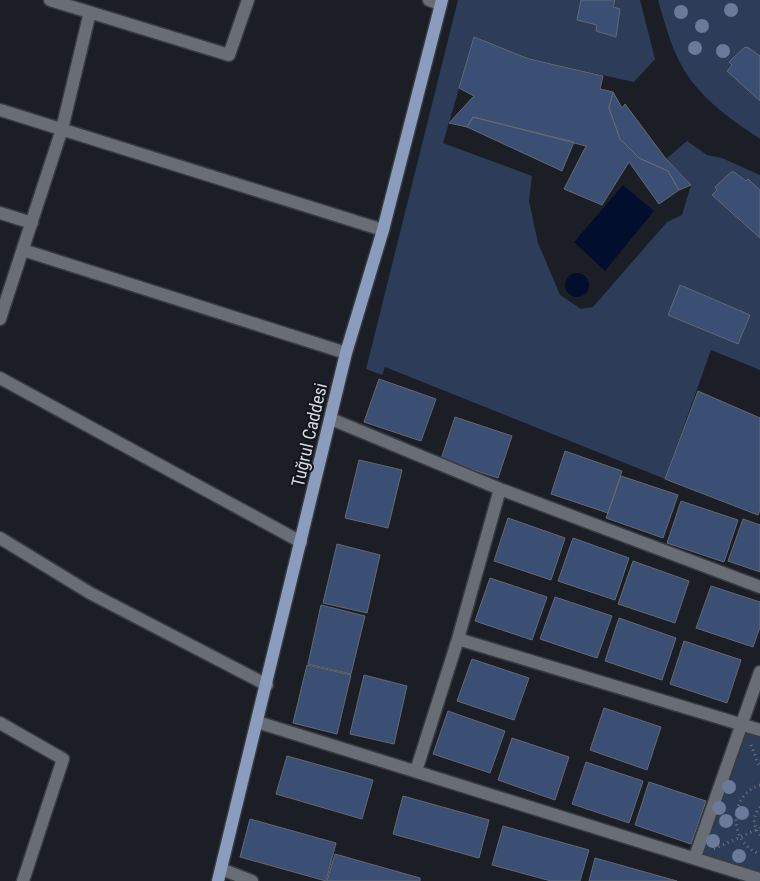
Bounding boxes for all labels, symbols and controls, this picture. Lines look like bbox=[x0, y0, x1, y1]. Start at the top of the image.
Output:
street label: Tuğrul Caddesi bbox=[287, 381, 331, 489]

